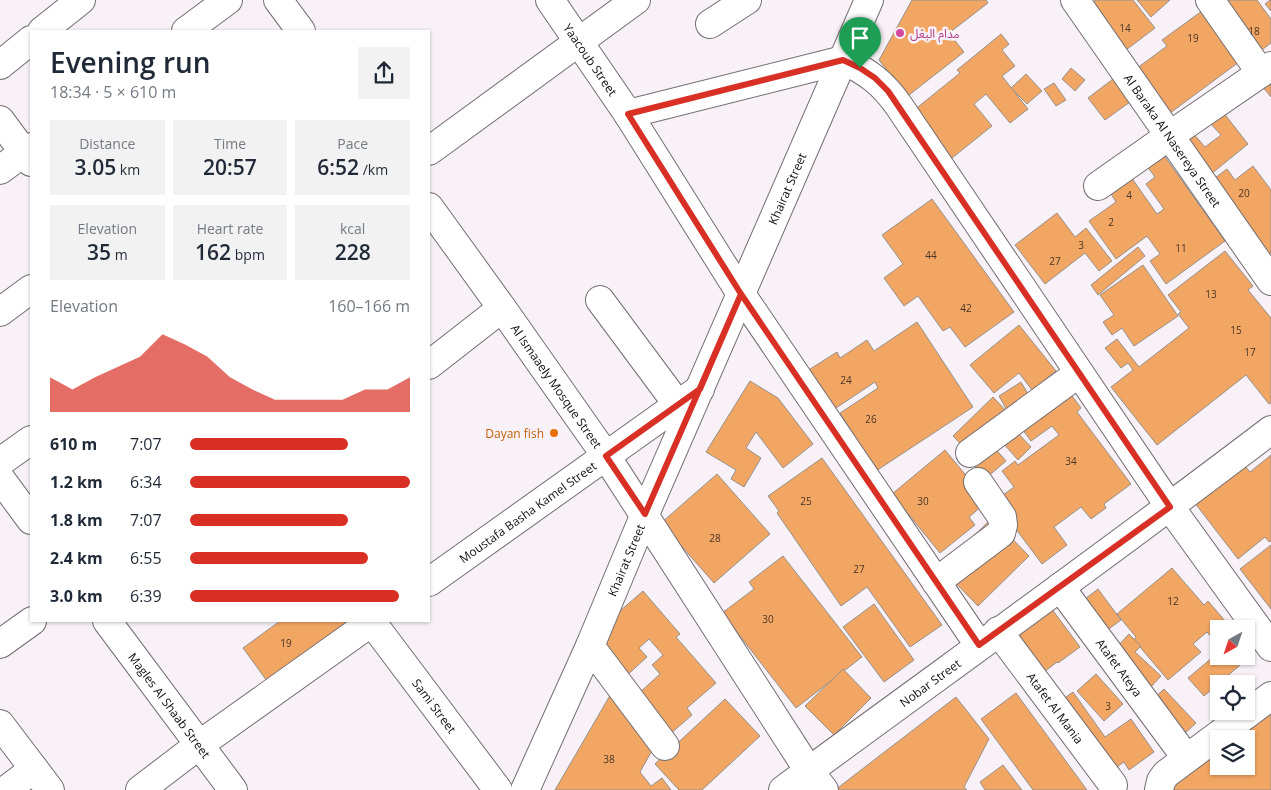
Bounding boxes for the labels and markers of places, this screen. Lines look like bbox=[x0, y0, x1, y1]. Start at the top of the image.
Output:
pin bbox=[839, 17, 881, 68]
place label: مدام البغل bbox=[910, 25, 960, 43]
marker: مدام البغل bbox=[894, 27, 906, 39]
place label: Dayan fish bbox=[485, 425, 544, 442]
marker: Dayan fish bbox=[548, 427, 560, 439]

